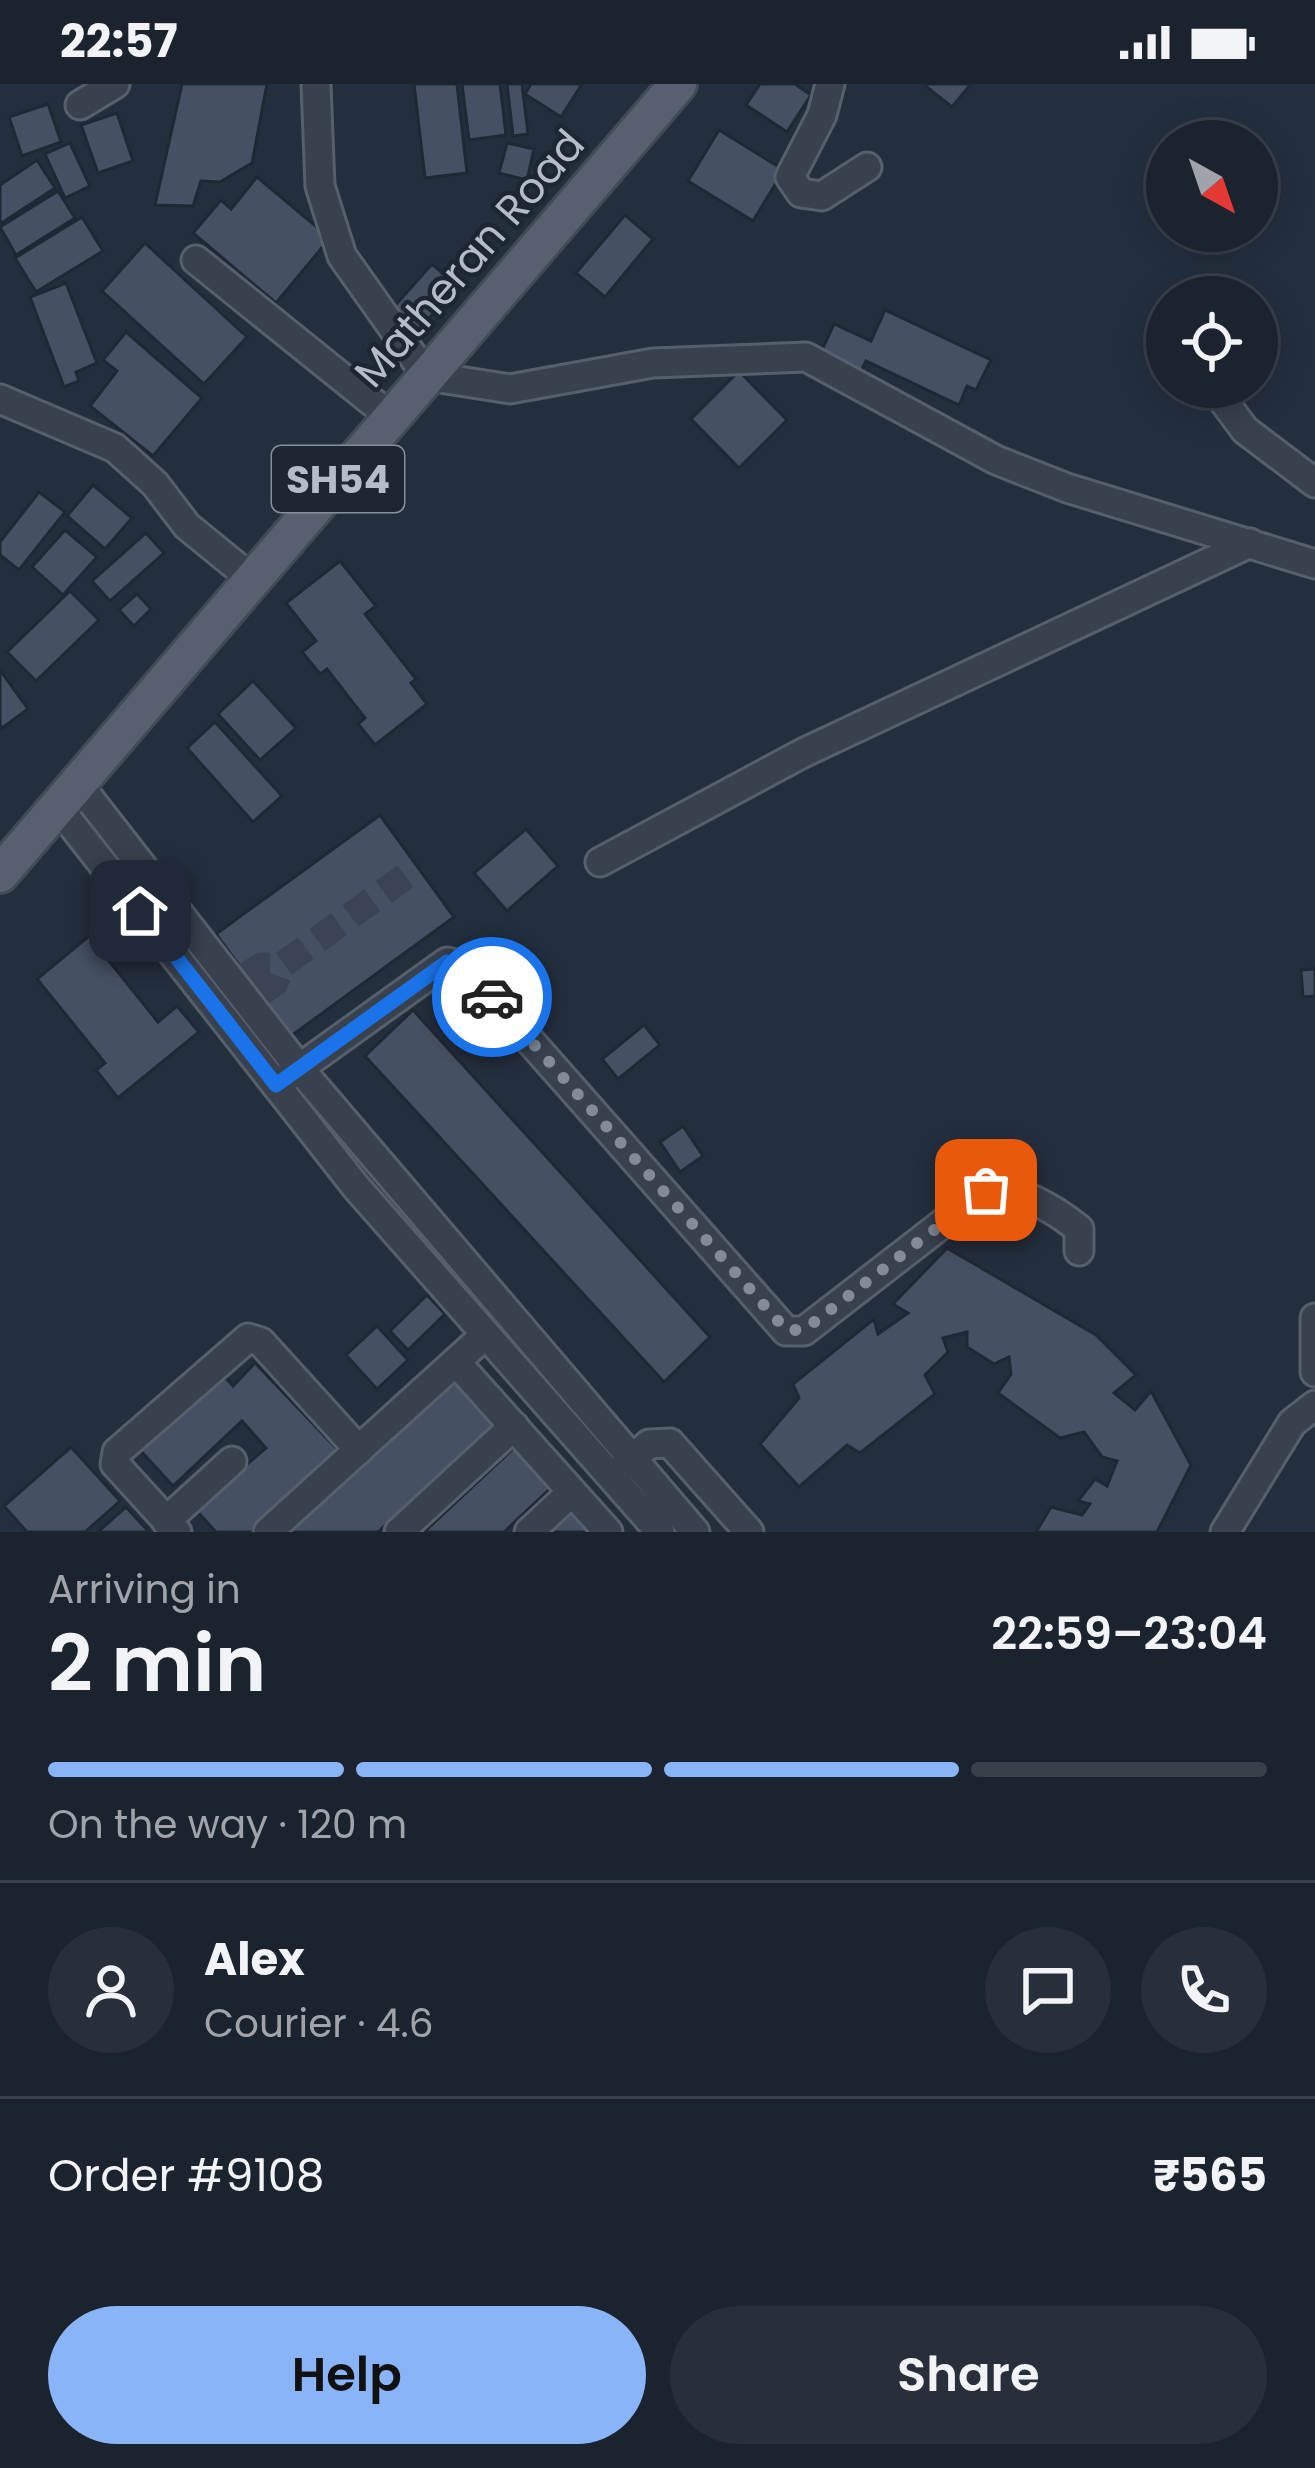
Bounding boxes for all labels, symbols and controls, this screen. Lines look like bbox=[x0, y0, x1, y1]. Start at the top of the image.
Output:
text: 22:57 bbox=[60, 10, 178, 73]
street label: Matheran Road bbox=[341, 117, 598, 400]
north arrow bbox=[1146, 120, 1278, 252]
map controls bbox=[1146, 120, 1278, 408]
button: locate bbox=[1146, 276, 1278, 408]
road number: SH54 bbox=[272, 446, 404, 512]
pin bbox=[89, 860, 191, 962]
icon: home bbox=[107, 878, 173, 944]
courier bbox=[432, 937, 552, 1057]
icon: car bbox=[459, 964, 525, 1030]
pin bbox=[935, 1139, 1037, 1241]
icon: bag bbox=[953, 1157, 1019, 1223]
text: Arriving in bbox=[48, 1562, 241, 1617]
text: 22:59–23:04 bbox=[991, 1602, 1267, 1665]
text: 2 min bbox=[48, 1609, 266, 1718]
text: On the way · 120 m bbox=[48, 1797, 407, 1852]
button: person bbox=[48, 1927, 174, 2053]
button: chat bbox=[985, 1927, 1111, 2053]
button: phone bbox=[1141, 1927, 1267, 2053]
text: Alex bbox=[204, 1928, 305, 1991]
text: Courier · 4.6 bbox=[204, 1996, 433, 2051]
text: Order #9108 bbox=[48, 2144, 324, 2207]
text: ₹565 bbox=[1153, 2144, 1267, 2207]
button: Help bbox=[48, 2306, 646, 2444]
button: Share bbox=[670, 2306, 1267, 2444]

